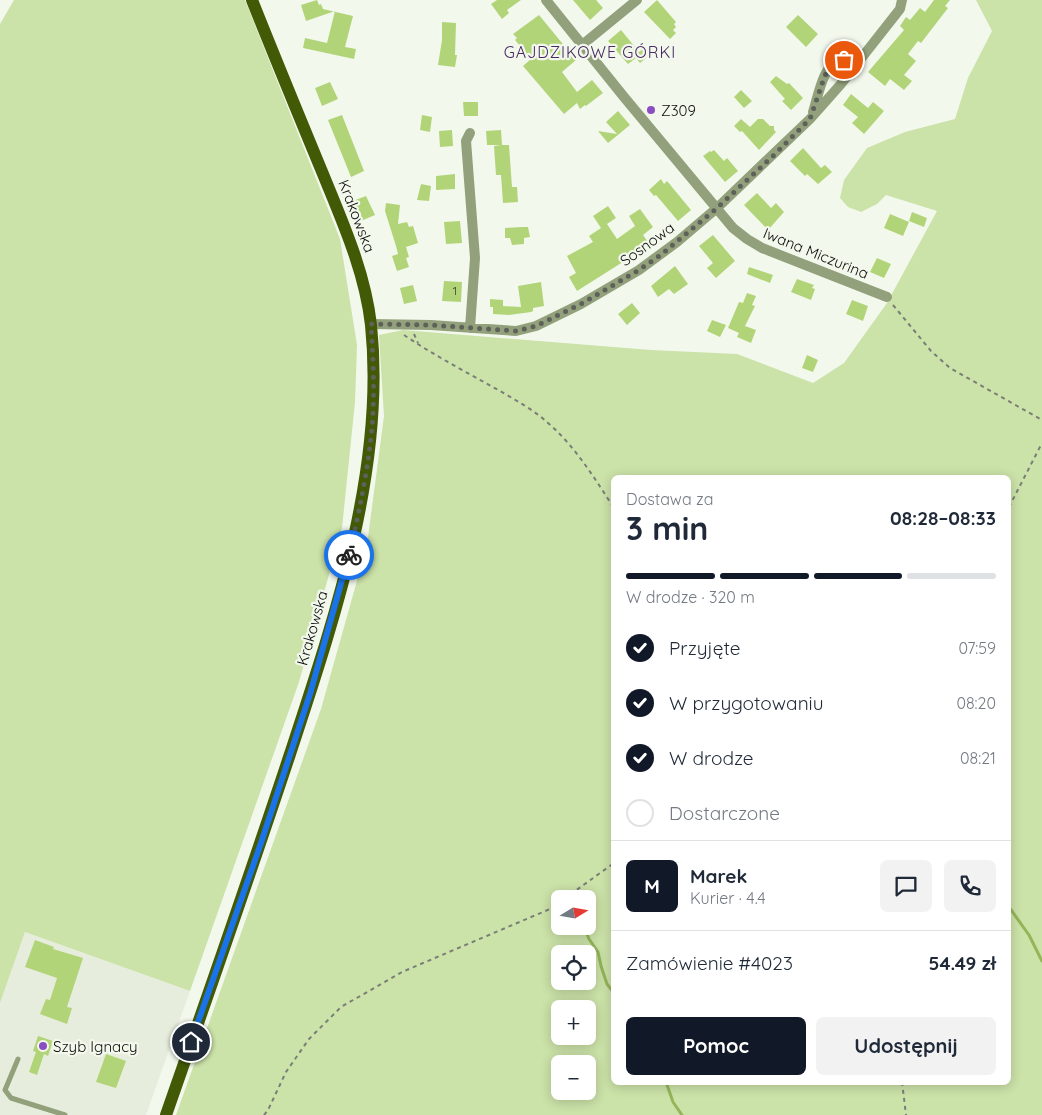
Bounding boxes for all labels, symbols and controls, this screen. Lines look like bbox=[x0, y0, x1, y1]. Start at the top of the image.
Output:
pin bbox=[823, 39, 865, 81]
district label: GAJDZIKOWE GÓRKI bbox=[504, 42, 676, 62]
icon: bag bbox=[830, 46, 858, 74]
place label: Z309 bbox=[661, 101, 696, 120]
marker: Z309 bbox=[645, 104, 657, 116]
street label: Krakowska bbox=[334, 177, 380, 255]
street label: Sosnowa bbox=[616, 218, 678, 270]
street label: Iwana Miczurina bbox=[761, 223, 871, 283]
house number: 1 bbox=[453, 283, 457, 298]
text: Dostawa za bbox=[626, 489, 713, 509]
text: 08:28–08:33 bbox=[890, 506, 996, 530]
text: 3 min bbox=[626, 508, 708, 548]
courier bbox=[324, 530, 374, 580]
icon: bike bbox=[335, 541, 363, 569]
text: W drodze · 320 m bbox=[626, 587, 755, 607]
street label: Krakowska bbox=[292, 588, 332, 668]
icon: check bbox=[626, 634, 654, 662]
text: Przyjęte bbox=[669, 636, 740, 660]
text: 07:59 bbox=[959, 638, 996, 658]
icon: check bbox=[626, 689, 654, 717]
text: W przygotowaniu bbox=[669, 691, 824, 715]
text: 08:20 bbox=[956, 693, 996, 713]
icon: check bbox=[626, 744, 654, 772]
text: W drodze bbox=[669, 746, 754, 770]
text: 08:21 bbox=[960, 748, 996, 768]
text: Dostarczone bbox=[669, 801, 780, 825]
button: chat bbox=[880, 860, 932, 912]
button: phone bbox=[944, 860, 996, 912]
text: Marek bbox=[690, 864, 747, 888]
text: M bbox=[644, 874, 660, 898]
text: Kurier · 4.4 bbox=[690, 888, 766, 908]
north arrow bbox=[551, 890, 596, 935]
map controls bbox=[551, 890, 596, 1100]
button: locate bbox=[551, 945, 596, 990]
text: Zamówienie #4023 bbox=[626, 951, 793, 975]
text: 54.49 zł bbox=[928, 951, 996, 975]
button: + bbox=[551, 1000, 596, 1045]
button: Pomoc bbox=[626, 1017, 806, 1075]
button: Udostępnij bbox=[816, 1017, 996, 1075]
pin bbox=[170, 1021, 212, 1063]
icon: home bbox=[177, 1028, 205, 1056]
place label: Szyb Ignacy bbox=[53, 1037, 137, 1056]
marker: Szyb Ignacy bbox=[37, 1040, 49, 1052]
button: − bbox=[551, 1055, 596, 1100]

